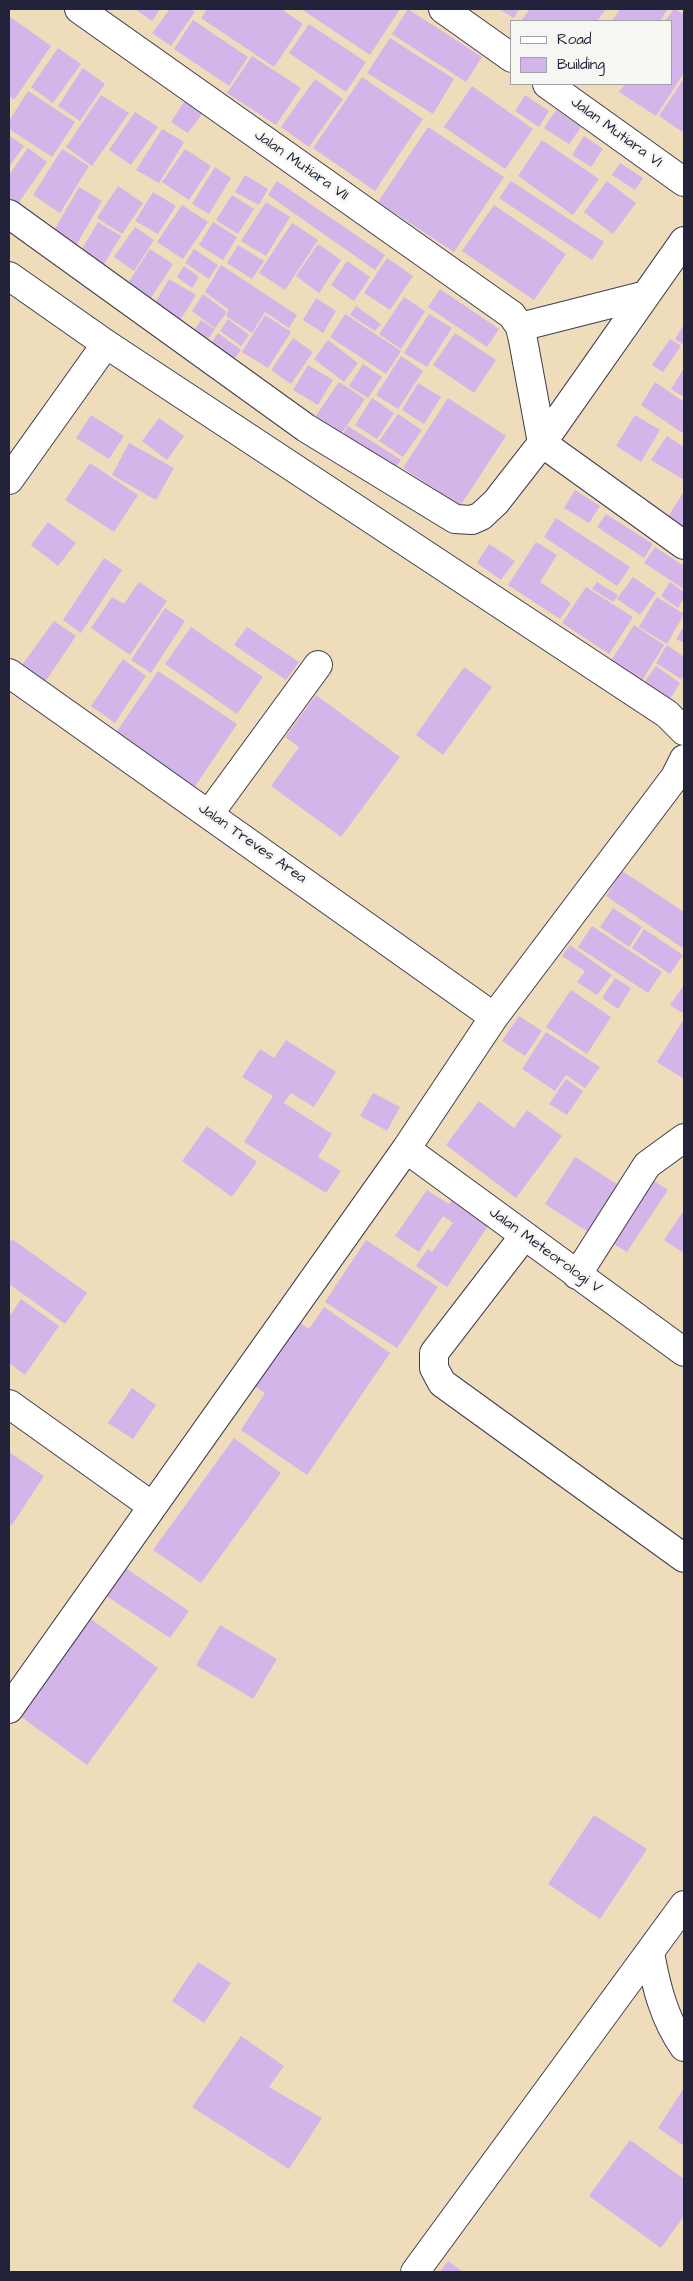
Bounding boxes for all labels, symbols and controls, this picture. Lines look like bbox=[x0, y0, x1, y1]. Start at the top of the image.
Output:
legend bbox=[510, 20, 673, 85]
text: Road bbox=[557, 29, 591, 50]
text: Building bbox=[557, 54, 605, 75]
street label: Jalan Mutiara VI bbox=[567, 94, 665, 172]
street label: Jalan Mutiara VII bbox=[250, 127, 352, 205]
street label: Jalan Treves Area bbox=[194, 800, 310, 888]
street label: Jalan Meteorologi V bbox=[485, 1204, 605, 1298]

